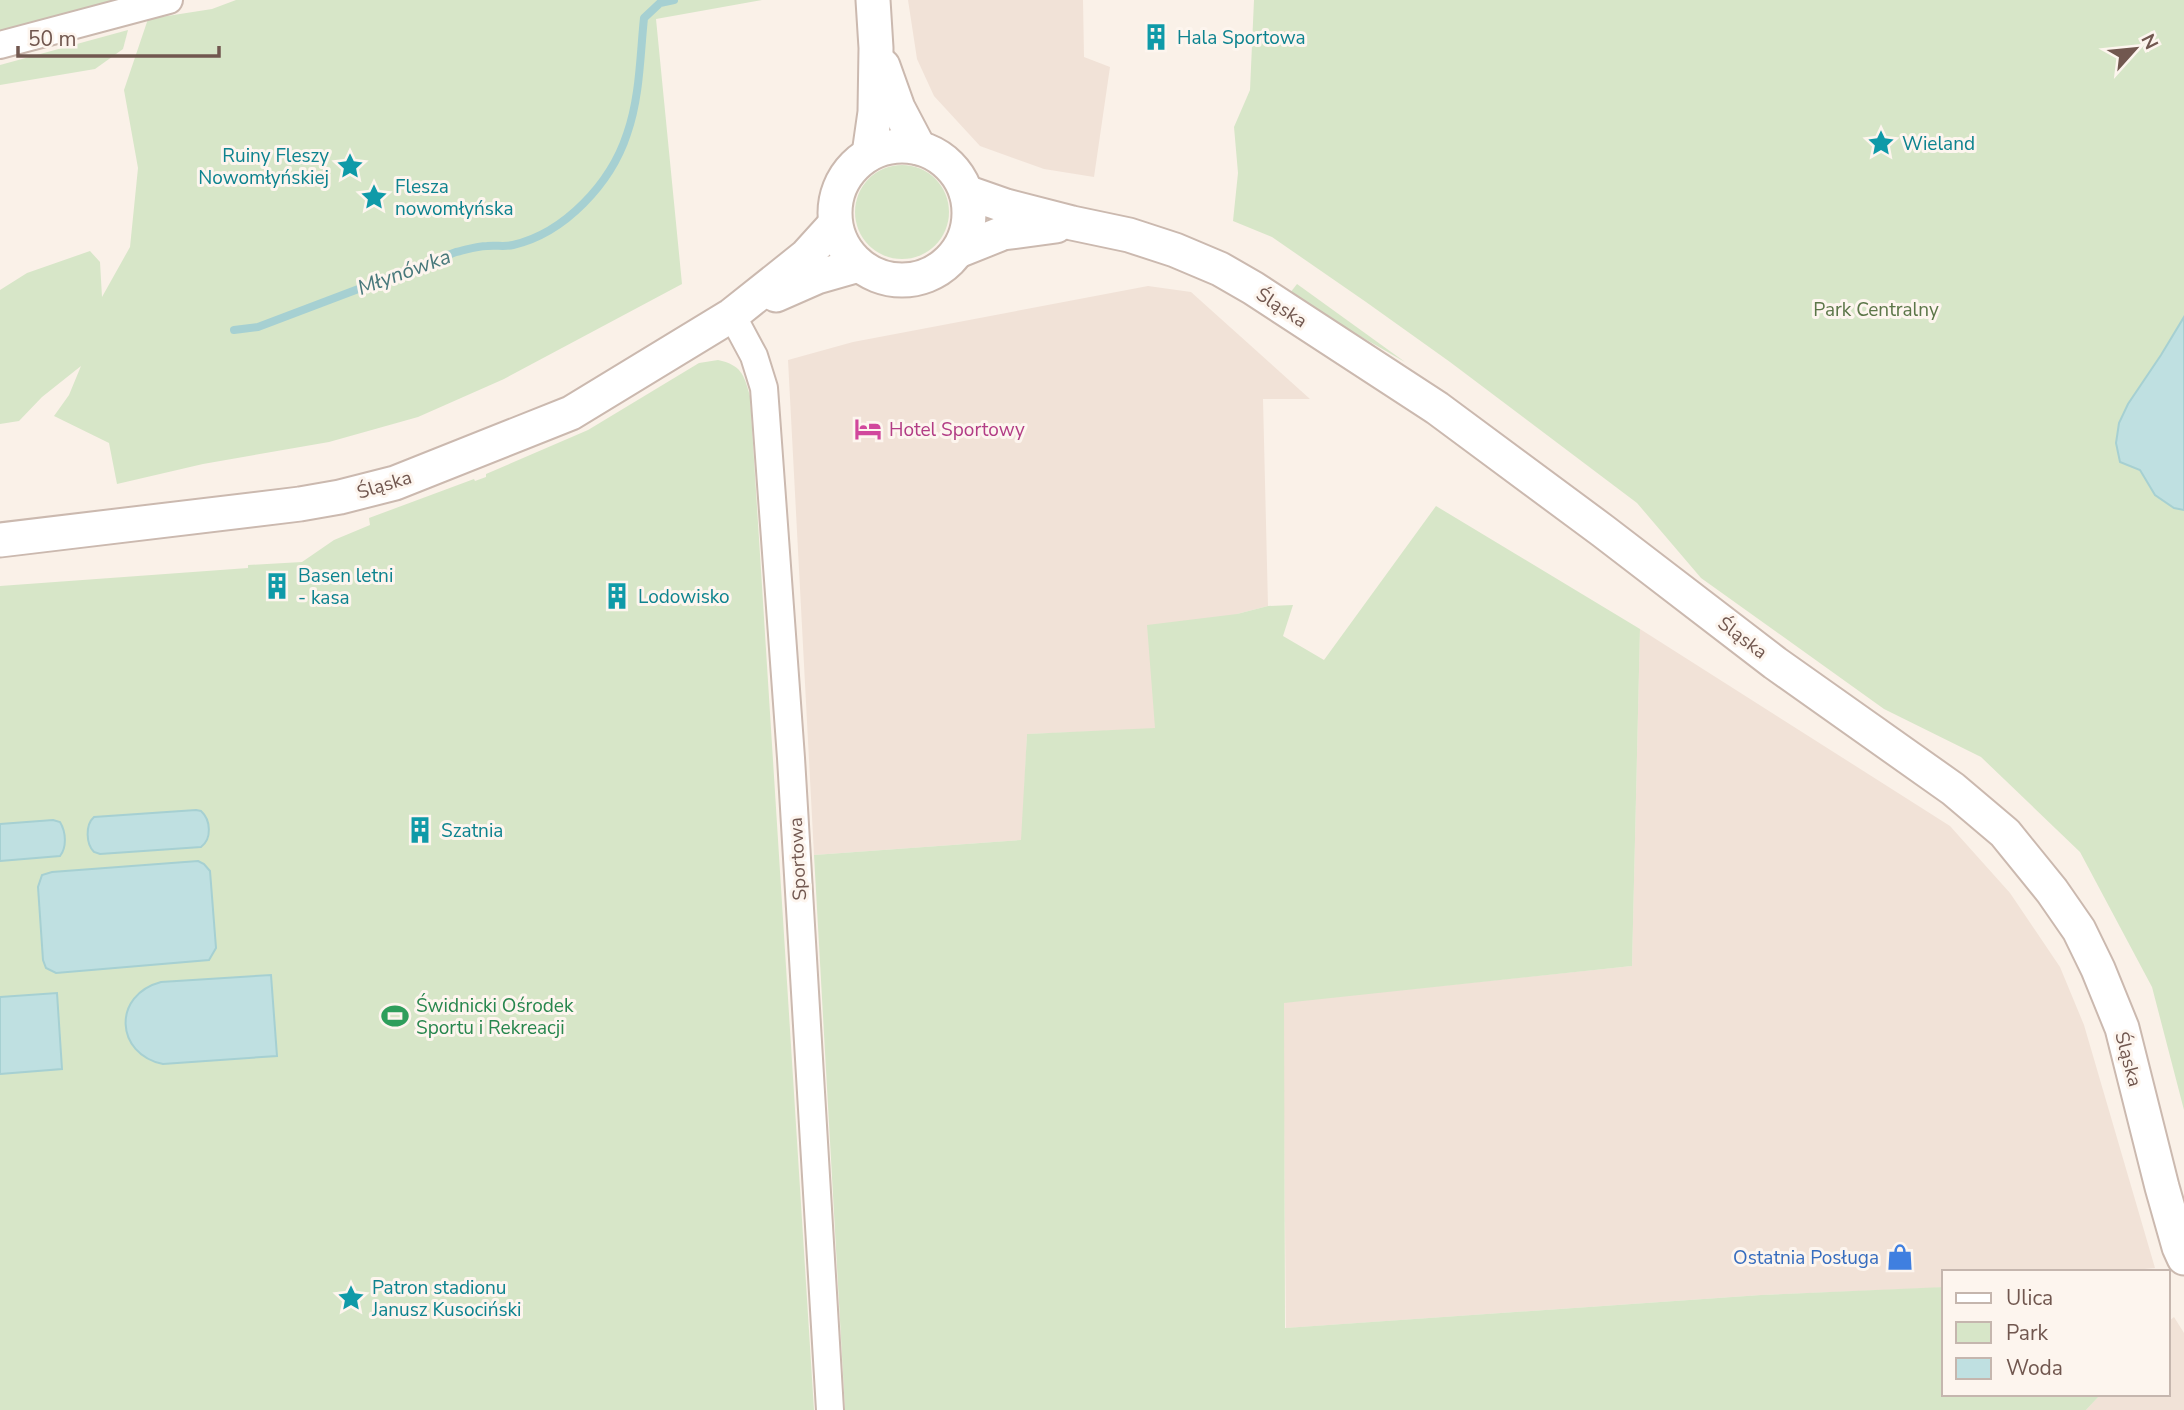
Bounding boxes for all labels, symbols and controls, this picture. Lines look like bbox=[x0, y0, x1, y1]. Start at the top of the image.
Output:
scale bar bbox=[18, 14, 219, 58]
north arrow bbox=[2100, 14, 2170, 84]
building icon: Hala Sportowa bbox=[1141, 22, 1171, 52]
text: 50 m bbox=[28, 25, 77, 53]
place label: Hala Sportowa bbox=[1177, 25, 1306, 51]
text: N bbox=[2134, 29, 2164, 54]
place icon: Wieland bbox=[1866, 128, 1896, 158]
place label: Wieland bbox=[1902, 131, 1975, 157]
place label: Ruiny Fleszy Nowomłyńskiej bbox=[198, 143, 329, 191]
place icon: Ruiny Fleszy Nowomłyńskiej bbox=[335, 151, 365, 181]
place label: Flesza nowomłyńska bbox=[395, 174, 513, 222]
place icon: Flesza nowomłyńska bbox=[359, 182, 389, 212]
water label: Młynówka bbox=[353, 242, 455, 302]
street label: Śląska bbox=[1251, 282, 1312, 334]
park label: Park Centralny bbox=[1813, 297, 1939, 323]
hotel icon: Hotel Sportowy bbox=[853, 414, 883, 444]
place label: Hotel Sportowy bbox=[889, 417, 1025, 443]
street label: Śląska bbox=[354, 464, 415, 506]
place label: Basen letni - kasa bbox=[298, 563, 393, 611]
building icon: Basen letni - kasa bbox=[262, 571, 292, 601]
building icon: Lodowisko bbox=[602, 581, 632, 611]
place label: Lodowisko bbox=[638, 584, 730, 610]
street label: Śląska bbox=[1712, 611, 1773, 665]
building icon: Szatnia bbox=[405, 815, 435, 845]
street label: Sportowa bbox=[783, 817, 813, 901]
place label: Szatnia bbox=[441, 818, 503, 844]
place label: Świdnicki Ośrodek Sportu i Rekreacji bbox=[416, 993, 574, 1041]
sports icon: Świdnicki Ośrodek Sportu i Rekreacji bbox=[380, 1001, 410, 1031]
street label: Śląska bbox=[2108, 1029, 2148, 1090]
shop icon: Ostatnia Posługa bbox=[1885, 1242, 1915, 1272]
place label: Ostatnia Posługa bbox=[1733, 1245, 1879, 1271]
legend bbox=[1942, 1270, 2170, 1396]
place label: Patron stadionu Janusz Kusociński bbox=[371, 1275, 522, 1323]
place icon: Patron stadionu Janusz Kusociński bbox=[336, 1283, 366, 1313]
text: Ulica bbox=[2006, 1284, 2053, 1312]
text: Park bbox=[2006, 1319, 2048, 1347]
text: Woda bbox=[2006, 1354, 2063, 1382]

